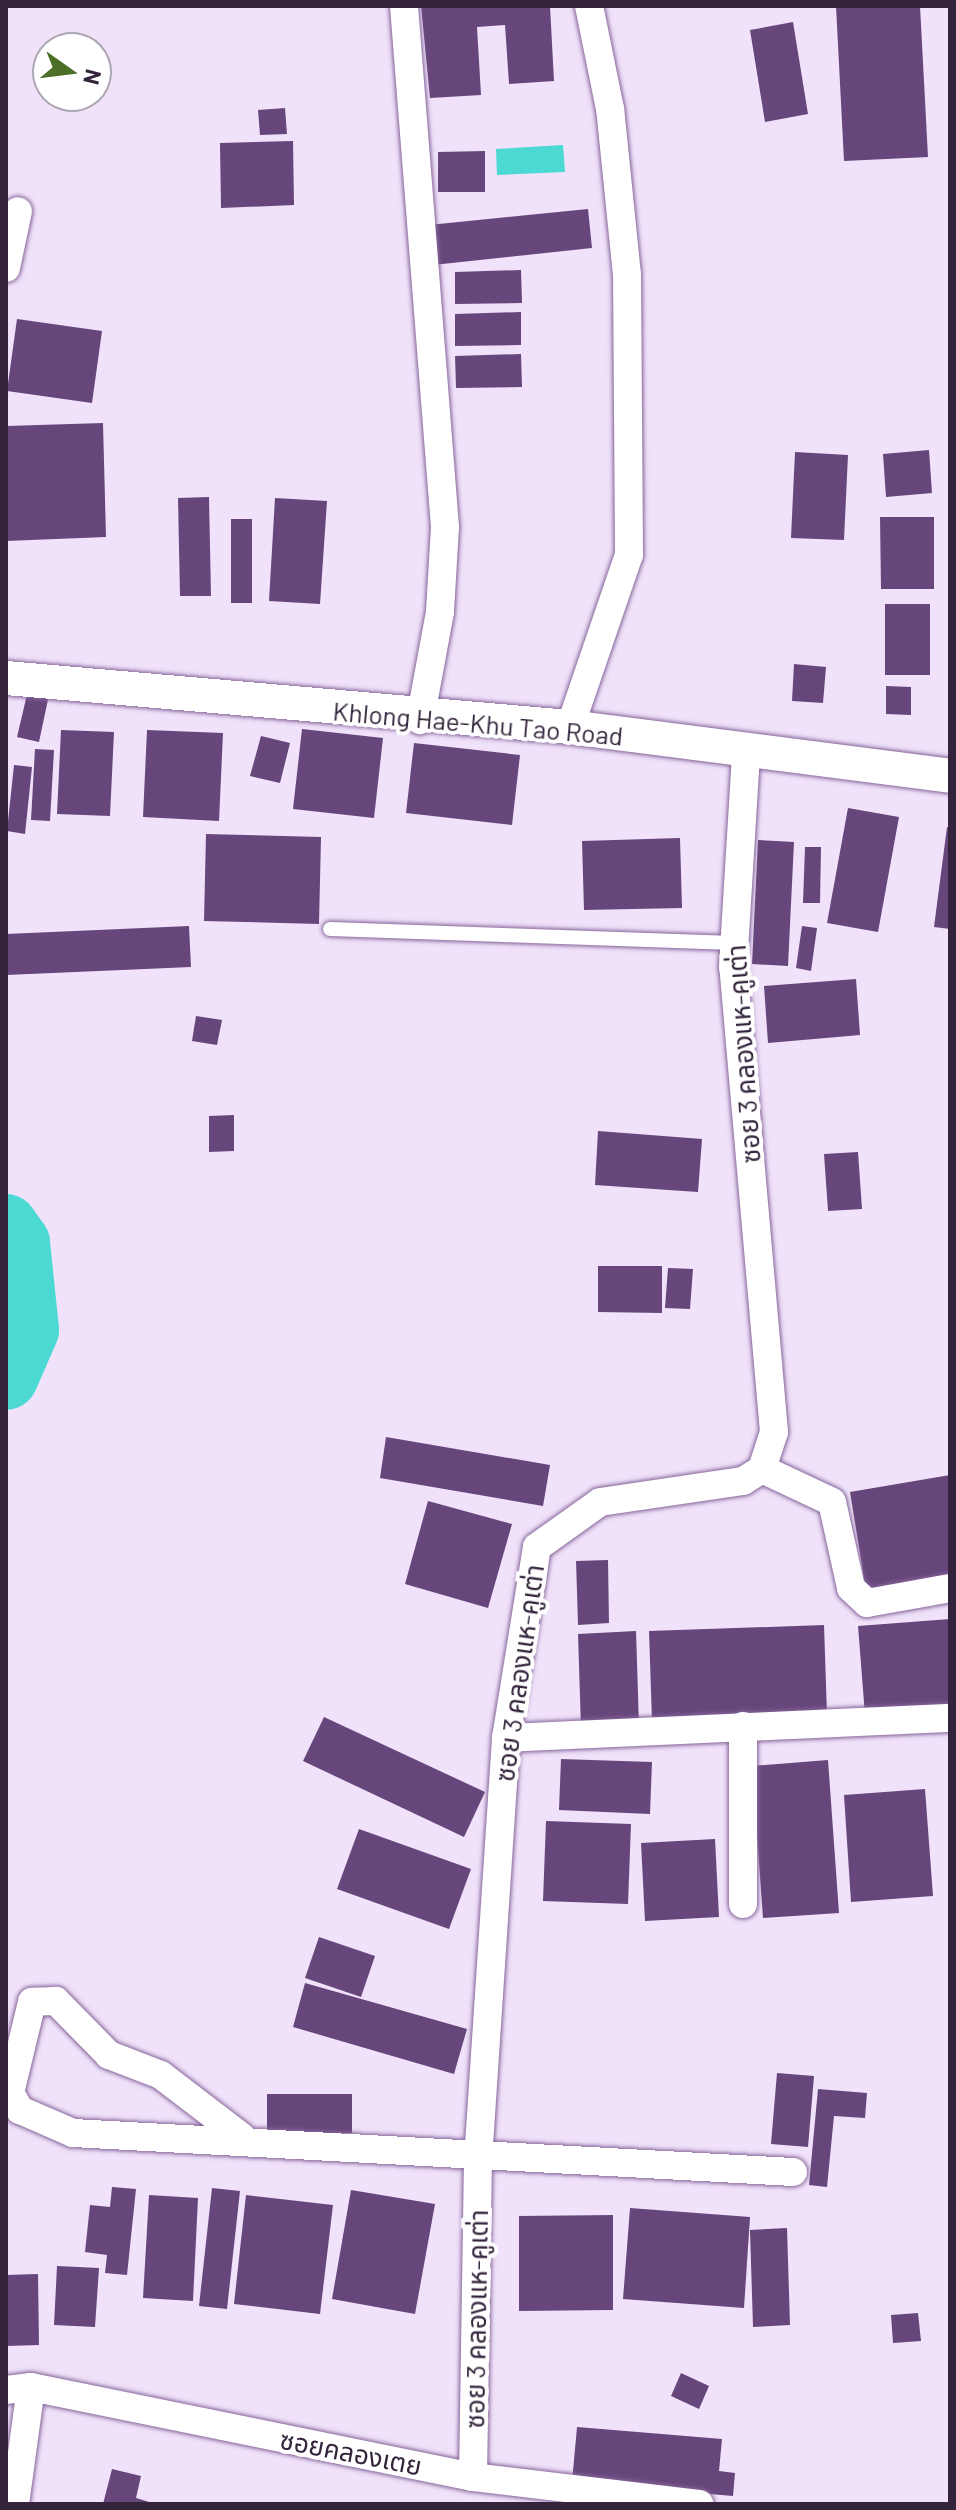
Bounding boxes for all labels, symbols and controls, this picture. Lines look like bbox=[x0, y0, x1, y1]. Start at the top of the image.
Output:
north arrow bbox=[32, 32, 112, 112]
text: N bbox=[79, 67, 108, 88]
street label: Khlong Hae-Khu Tao Road bbox=[332, 695, 624, 751]
street label: ซอย 3 คลองแห-คูเต่า bbox=[720, 944, 766, 1164]
street label: ซอย 3 คลองแห-คูเต่า bbox=[488, 1562, 550, 1784]
street label: ซอย 3 คลองแห-คูเต่า bbox=[458, 2209, 494, 2429]
street label: ซอยคลองเตย bbox=[277, 2423, 425, 2481]

